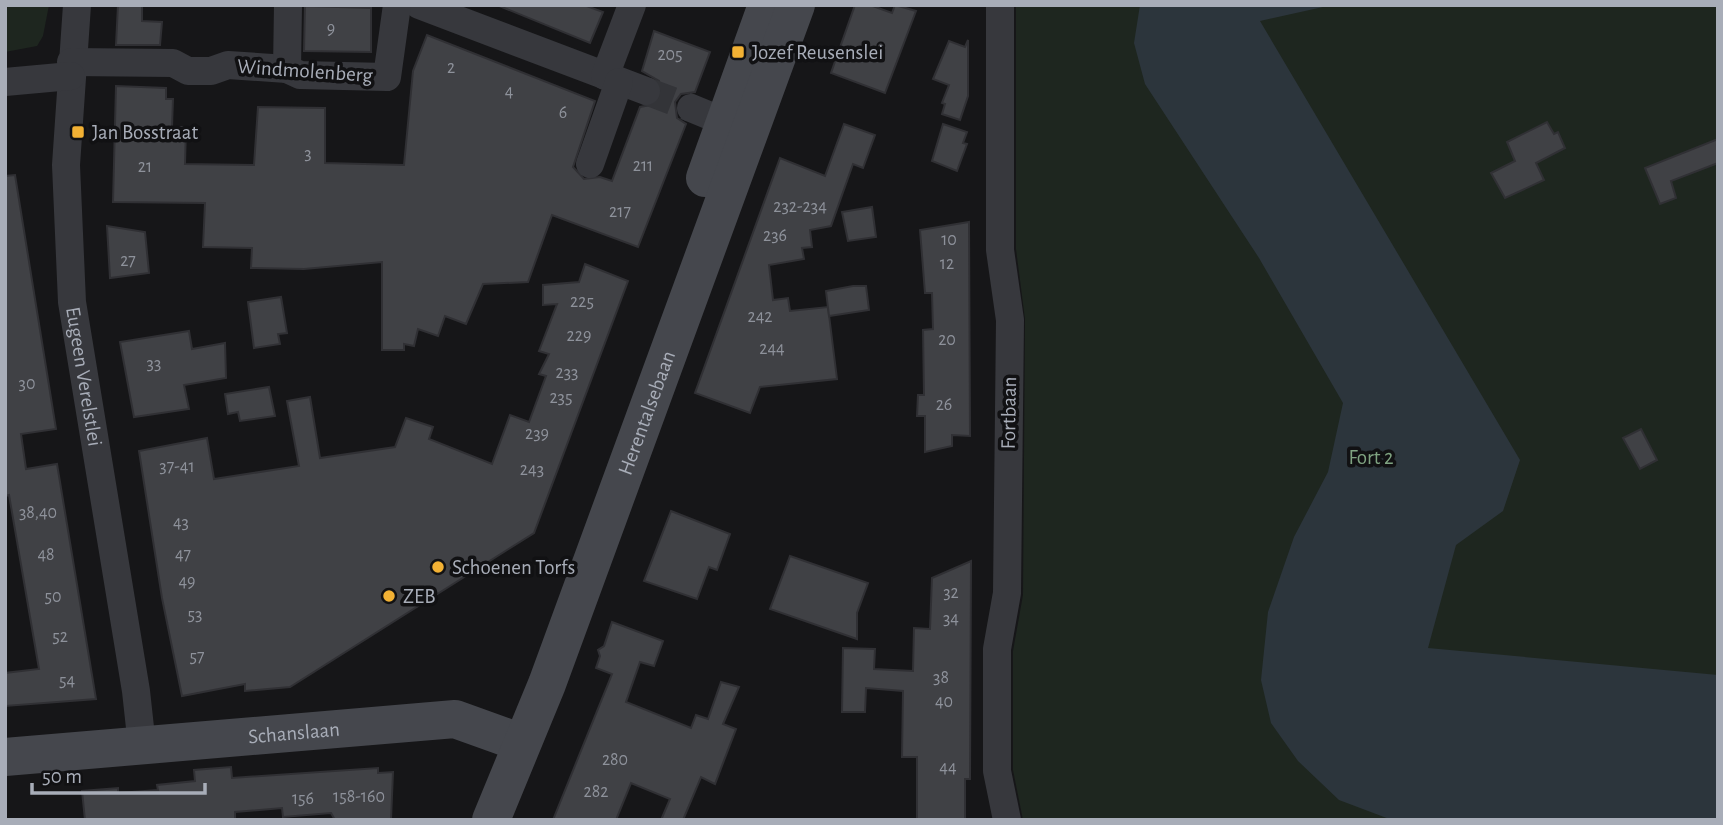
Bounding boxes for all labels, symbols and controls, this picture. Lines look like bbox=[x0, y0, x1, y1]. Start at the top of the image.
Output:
house number: 9 bbox=[327, 20, 335, 38]
place label: Jozef Reusenslei bbox=[752, 42, 883, 63]
marker: Jozef Reusenslei bbox=[730, 44, 746, 60]
house number: 205 bbox=[657, 46, 683, 64]
street label: Windmolenberg bbox=[237, 56, 374, 86]
house number: 2 bbox=[447, 59, 455, 77]
house number: 4 bbox=[505, 83, 514, 101]
house number: 6 bbox=[559, 104, 567, 122]
place label: Jan Bosstraat bbox=[92, 122, 198, 143]
marker: Jan Bosstraat bbox=[70, 124, 86, 140]
house number: 3 bbox=[304, 145, 312, 163]
house number: 211 bbox=[633, 157, 653, 175]
house number: 21 bbox=[138, 158, 152, 176]
house number: 232-234 bbox=[773, 198, 827, 216]
house number: 217 bbox=[609, 203, 631, 221]
house number: 236 bbox=[763, 227, 787, 245]
house number: 10 bbox=[941, 231, 957, 249]
house number: 27 bbox=[120, 252, 136, 270]
house number: 12 bbox=[940, 255, 954, 273]
house number: 225 bbox=[570, 293, 594, 311]
street label: Eugeen Verelstlei bbox=[62, 305, 106, 448]
house number: 242 bbox=[747, 308, 773, 326]
house number: 229 bbox=[567, 327, 591, 345]
house number: 20 bbox=[938, 331, 956, 349]
house number: 244 bbox=[759, 340, 785, 358]
street label: Herentalsebaan bbox=[614, 348, 679, 478]
house number: 33 bbox=[147, 355, 161, 373]
house number: 233 bbox=[555, 364, 579, 382]
house number: 30 bbox=[19, 375, 35, 393]
street label: Fortbaan bbox=[998, 376, 1020, 450]
house number: 235 bbox=[549, 389, 573, 407]
house number: 26 bbox=[936, 396, 952, 414]
house number: 239 bbox=[525, 425, 549, 443]
park label: Fort 2 bbox=[1349, 447, 1393, 468]
house number: 37-41 bbox=[159, 458, 195, 476]
house number: 243 bbox=[520, 461, 544, 479]
house number: 38,40 bbox=[19, 504, 57, 522]
house number: 43 bbox=[173, 514, 189, 532]
house number: 48 bbox=[37, 546, 55, 564]
house number: 47 bbox=[175, 546, 191, 564]
place label: Schoenen Torfs bbox=[452, 557, 575, 578]
marker: Schoenen Torfs bbox=[430, 559, 446, 575]
house number: 49 bbox=[178, 573, 196, 591]
house number: 32 bbox=[943, 584, 959, 602]
place label: ZEB bbox=[403, 586, 436, 607]
house number: 50 bbox=[44, 588, 62, 606]
marker: ZEB bbox=[381, 588, 397, 604]
house number: 53 bbox=[188, 606, 202, 624]
house number: 34 bbox=[943, 610, 959, 628]
house number: 52 bbox=[52, 628, 68, 646]
house number: 57 bbox=[189, 648, 205, 666]
house number: 38 bbox=[933, 669, 949, 687]
house number: 54 bbox=[59, 672, 75, 690]
house number: 40 bbox=[935, 693, 953, 711]
street label: Schanslaan bbox=[247, 718, 341, 747]
house number: 280 bbox=[602, 751, 628, 769]
scale bar bbox=[32, 752, 205, 796]
house number: 44 bbox=[939, 759, 957, 777]
text: 50 m bbox=[42, 766, 82, 787]
house number: 282 bbox=[584, 783, 608, 801]
house number: 158-160 bbox=[333, 788, 385, 806]
house number: 156 bbox=[292, 790, 314, 808]

